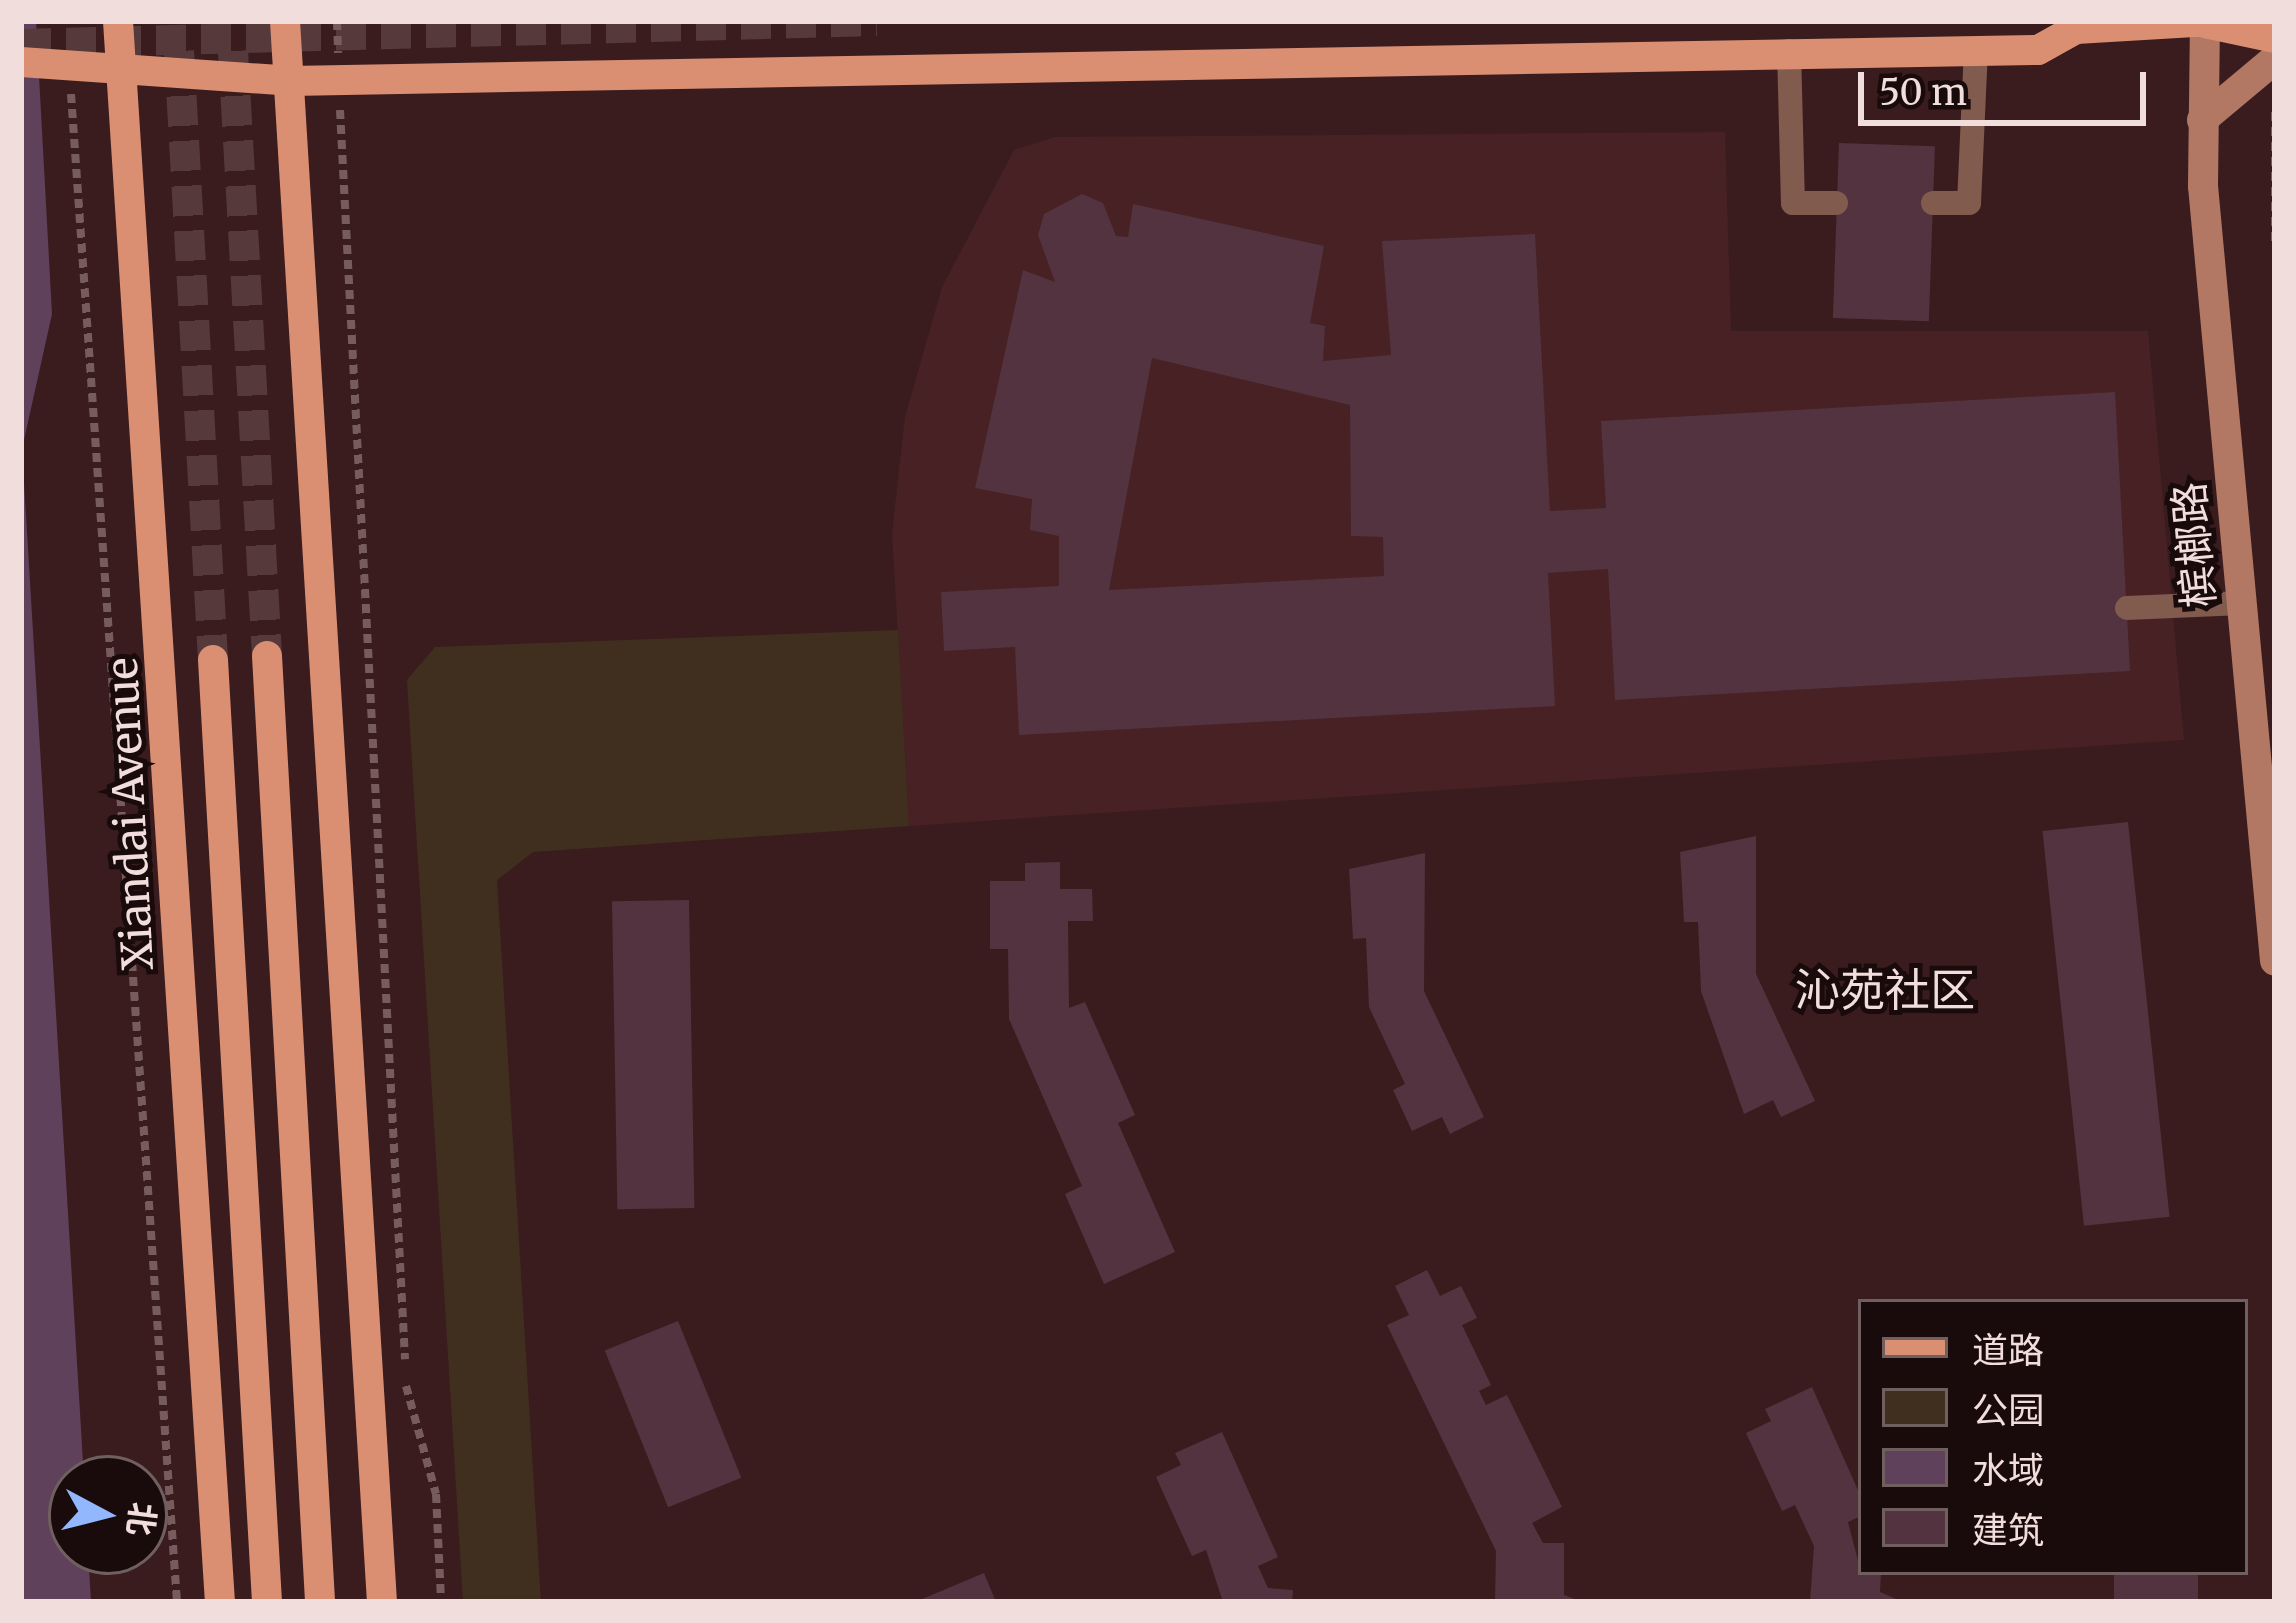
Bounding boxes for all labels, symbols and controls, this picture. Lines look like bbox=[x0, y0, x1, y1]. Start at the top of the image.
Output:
scale bar bbox=[1864, 48, 2152, 122]
text: 50 m bbox=[1879, 70, 1967, 115]
street label: 槟榔路 bbox=[2163, 480, 2225, 610]
street label: Xiandai Avenue bbox=[97, 656, 163, 972]
district label: 沁苑社区 bbox=[1795, 964, 1975, 1018]
legend bbox=[1858, 1299, 2248, 1575]
text: 道路 bbox=[1972, 1328, 2044, 1373]
text: 公园 bbox=[1972, 1388, 2044, 1433]
text: 水域 bbox=[1972, 1448, 2044, 1493]
north arrow bbox=[48, 1455, 168, 1575]
text: 北 bbox=[119, 1500, 164, 1538]
text: 建筑 bbox=[1972, 1508, 2044, 1553]

